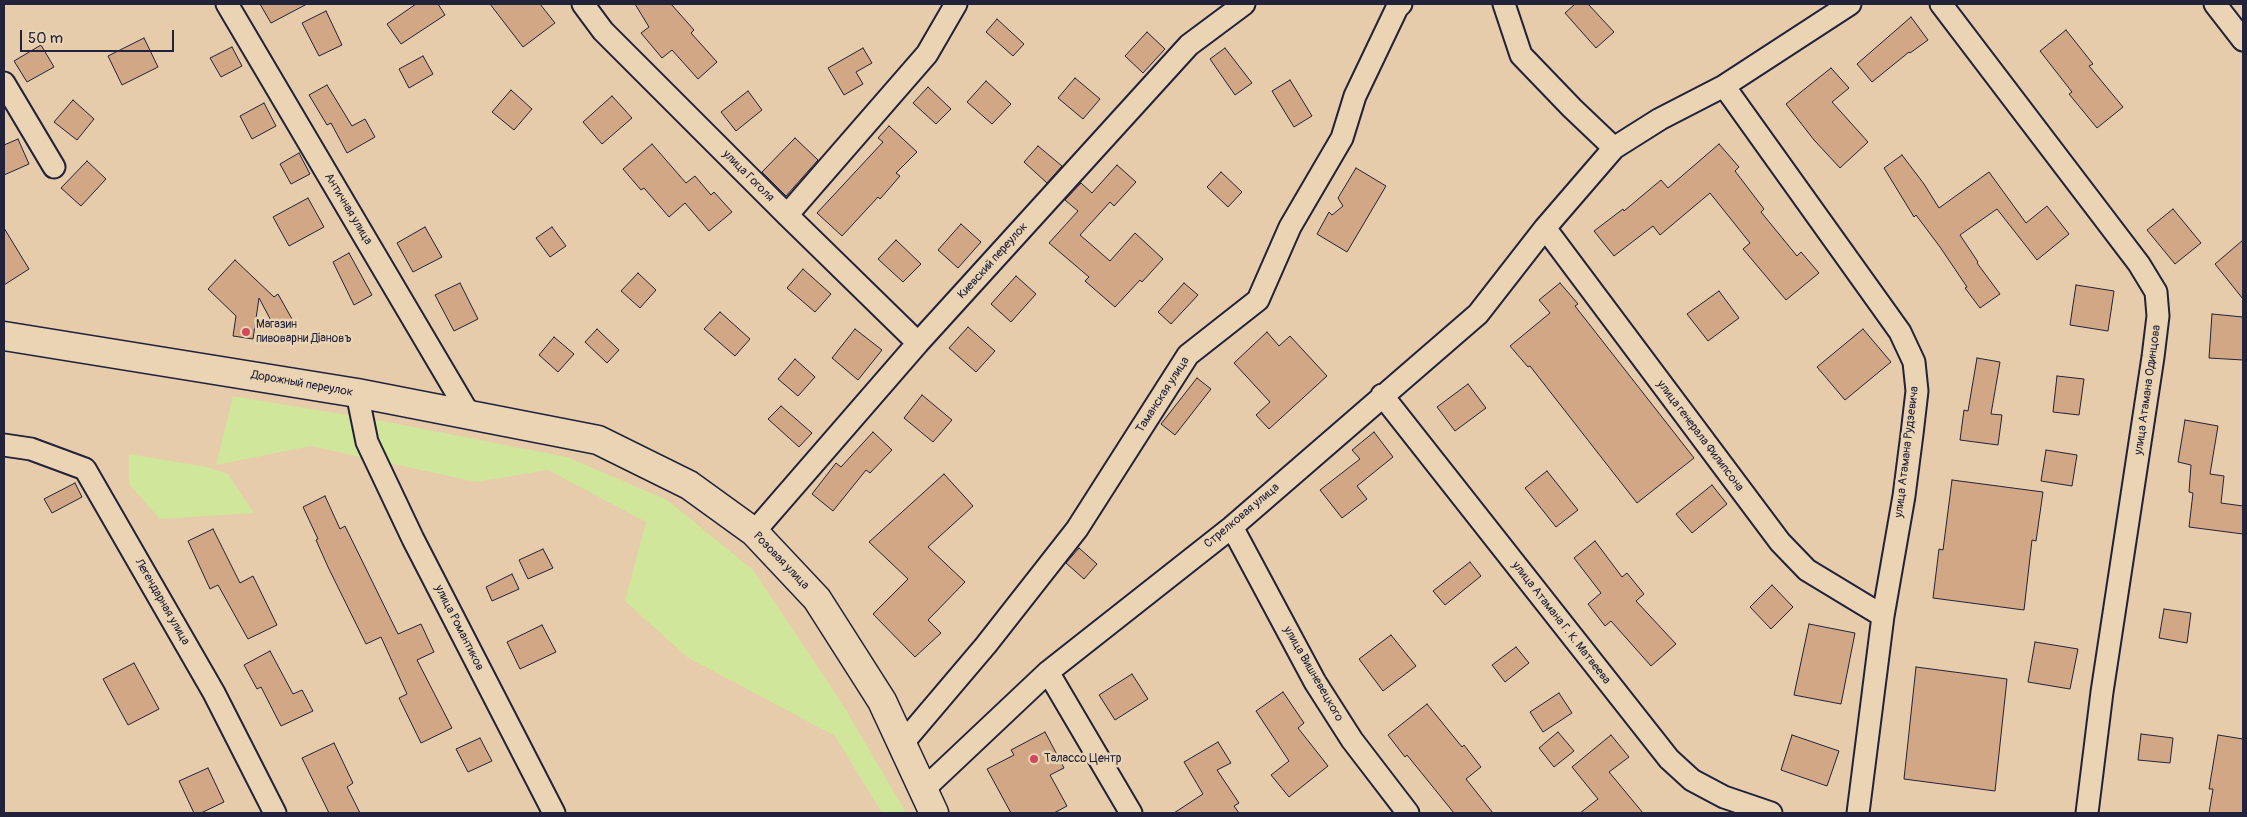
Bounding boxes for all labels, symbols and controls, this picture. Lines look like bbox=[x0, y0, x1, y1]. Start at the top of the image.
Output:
scale bar bbox=[22, 20, 176, 52]
text: 50 m bbox=[28, 29, 63, 48]
street label: улица Гоголя bbox=[719, 147, 777, 205]
street label: Античная улица bbox=[321, 171, 375, 247]
street label: Киевский переулок bbox=[955, 220, 1031, 302]
place label: Магазин пивоварни Дiановъ bbox=[256, 318, 352, 346]
street label: улица Атамана Одинцова bbox=[2132, 324, 2164, 456]
marker: Магазин пивоварни Дiановъ bbox=[240, 326, 252, 338]
street label: Таманская улица bbox=[1133, 354, 1193, 436]
street label: Дорожный переулок bbox=[250, 368, 354, 400]
street label: улица генерала Филипсона bbox=[1654, 378, 1746, 494]
street label: улица Атамана Рудзевича bbox=[1892, 385, 1922, 519]
street label: Стрелковая улица bbox=[1202, 480, 1282, 552]
street label: Розовая улица bbox=[750, 529, 812, 593]
street label: Легендарная улица bbox=[131, 556, 193, 648]
street label: улица Атамана Г. К. Матвеева bbox=[1509, 559, 1613, 687]
street label: улица Романтиков bbox=[431, 583, 487, 673]
street label: улица Вишневецкого bbox=[1280, 624, 1346, 724]
place label: Талассо Центр bbox=[1044, 752, 1121, 766]
marker: Талассо Центр bbox=[1028, 753, 1040, 765]

